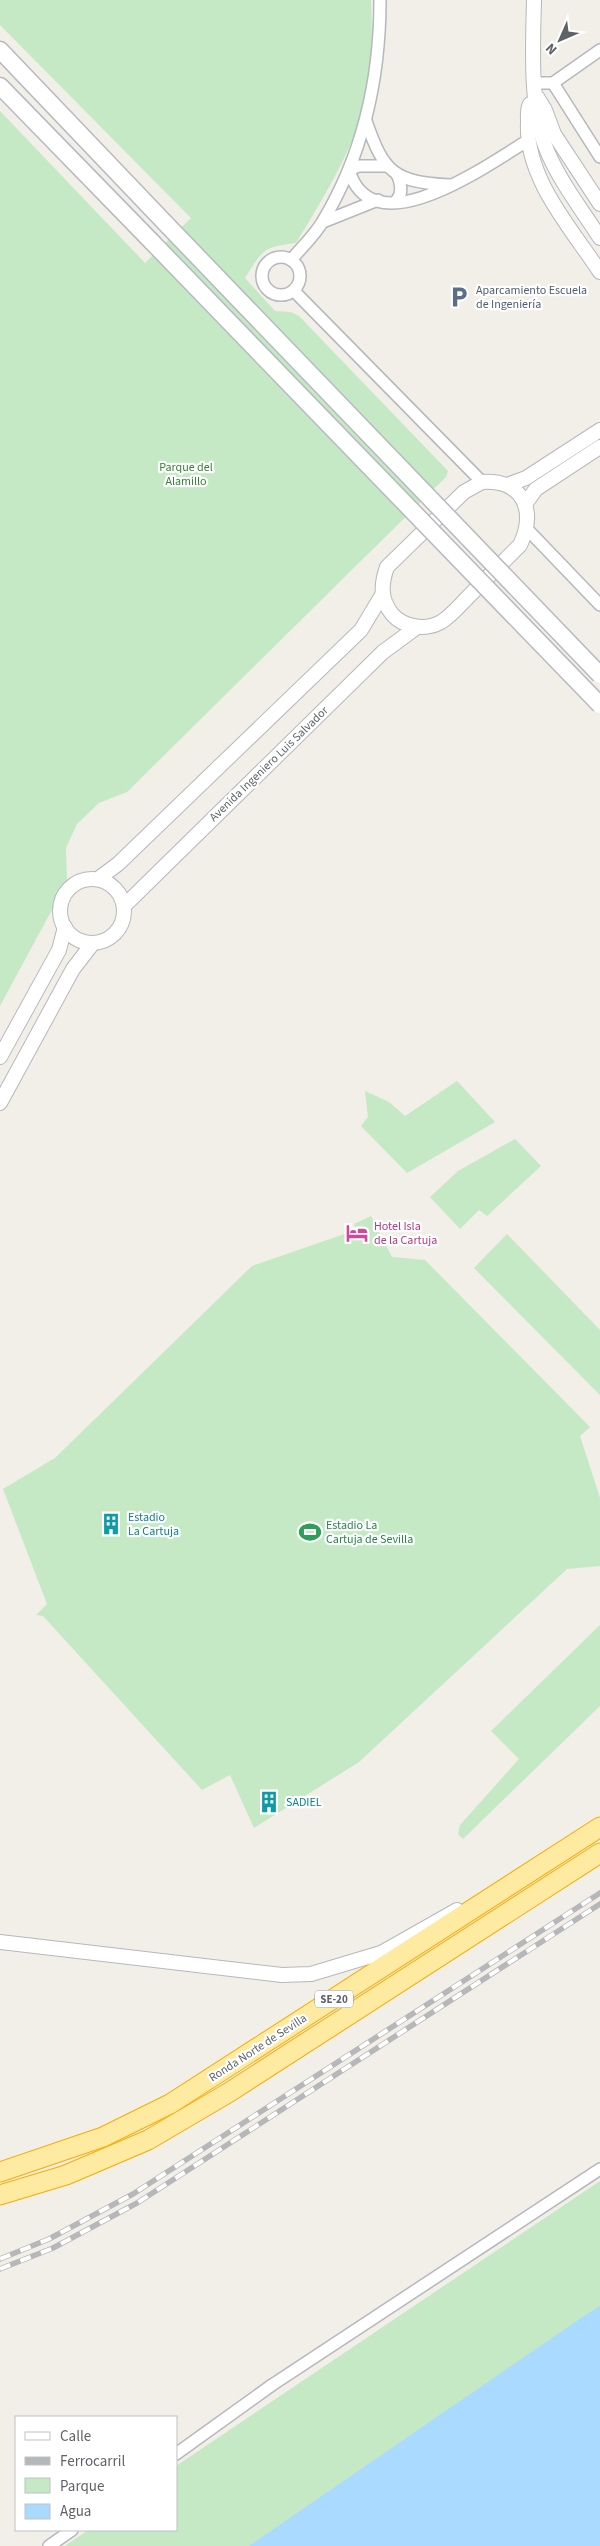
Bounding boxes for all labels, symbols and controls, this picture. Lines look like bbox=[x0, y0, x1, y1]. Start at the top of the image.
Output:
north arrow bbox=[535, 15, 585, 65]
text: N bbox=[541, 38, 562, 59]
place label: Aparcamiento Escuela de Ingeniería bbox=[476, 282, 587, 313]
parking icon: Aparcamiento Escuela de Ingeniería bbox=[446, 284, 472, 310]
park label: Parque del Alamillo bbox=[159, 459, 213, 490]
street label: Avenida Ingeniero Luis Salvador bbox=[206, 702, 333, 825]
place label: Hotel Isla de la Cartuja bbox=[374, 1218, 437, 1249]
hotel icon: Hotel Isla de la Cartuja bbox=[344, 1220, 370, 1246]
place label: Estadio La Cartuja bbox=[128, 1509, 179, 1540]
building icon: Estadio La Cartuja bbox=[98, 1511, 124, 1537]
place label: Estadio La Cartuja de Sevilla bbox=[326, 1517, 413, 1548]
sports icon: Estadio La Cartuja de Sevilla bbox=[297, 1519, 323, 1545]
building icon: SADIEL bbox=[256, 1789, 282, 1815]
place label: SADIEL bbox=[286, 1794, 322, 1811]
road number: SE-20 bbox=[315, 1990, 353, 2008]
street label: Ronda Norte de Sevilla bbox=[206, 2010, 310, 2086]
legend bbox=[15, 2416, 178, 2531]
text: Calle bbox=[60, 2426, 91, 2447]
text: Ferrocarril bbox=[60, 2451, 125, 2472]
text: Parque bbox=[60, 2476, 104, 2497]
text: Agua bbox=[60, 2501, 91, 2522]

